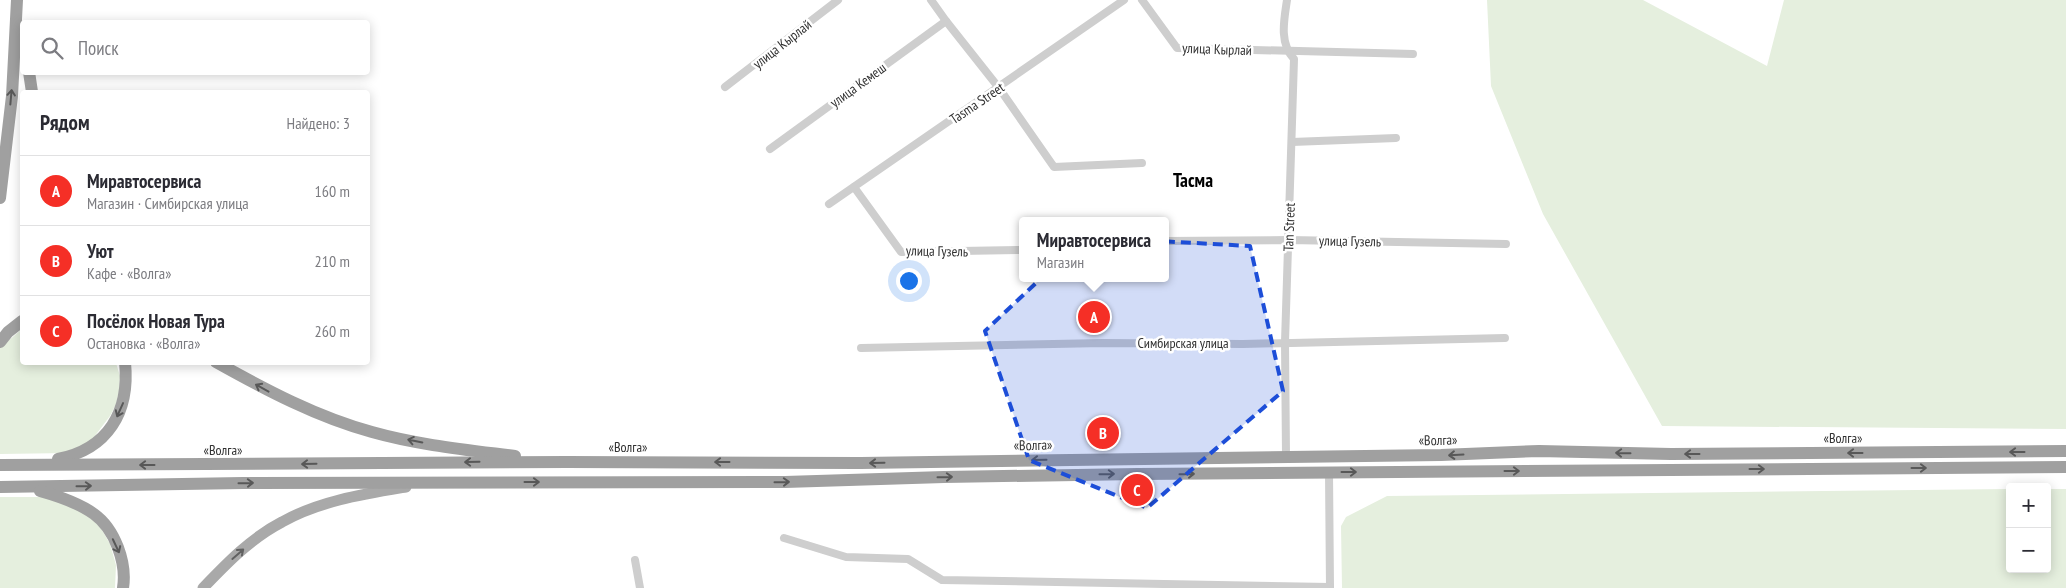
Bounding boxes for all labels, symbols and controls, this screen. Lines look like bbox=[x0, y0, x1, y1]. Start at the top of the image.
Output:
street label: улица Кырлай bbox=[749, 15, 815, 73]
search box bbox=[20, 20, 370, 75]
icon: search bbox=[38, 34, 66, 62]
text: Поиск bbox=[78, 36, 119, 60]
street label: улица Кырлай bbox=[1182, 39, 1252, 59]
street label: улица Кемеш bbox=[826, 59, 890, 111]
street label: Tasma Street bbox=[946, 78, 1008, 128]
one-way arrow bbox=[7, 90, 16, 106]
text: Рядом bbox=[40, 109, 90, 136]
text: Найдено: 3 bbox=[287, 113, 350, 133]
district label: Тасма bbox=[1173, 168, 1213, 192]
text: Миравтосервиса bbox=[87, 169, 201, 193]
text: A bbox=[52, 181, 60, 201]
text: 160 m bbox=[315, 181, 350, 201]
text: Магазин · Симбирская улица bbox=[87, 193, 249, 213]
street label: Tan Street bbox=[1279, 202, 1299, 252]
popup bbox=[1019, 217, 1169, 282]
text: Миравтосервиса bbox=[1037, 228, 1151, 252]
street label: улица Гузель bbox=[1319, 231, 1381, 251]
text: Уют bbox=[87, 239, 113, 263]
street label: улица Гузель bbox=[906, 241, 968, 261]
text: B bbox=[52, 251, 60, 271]
text: 210 m bbox=[315, 251, 350, 271]
text: Магазин bbox=[1037, 252, 1084, 272]
text: Кафе · «Волга» bbox=[87, 263, 171, 283]
your location bbox=[896, 268, 922, 294]
pin: A bbox=[1078, 298, 1110, 336]
text: Посёлок Новая Тура bbox=[87, 309, 225, 333]
text: C bbox=[52, 321, 60, 341]
text: 260 m bbox=[315, 321, 350, 341]
text: Остановка · «Волга» bbox=[87, 333, 200, 353]
street label: Симбирская улица bbox=[1137, 334, 1229, 352]
one-way arrow bbox=[254, 383, 269, 393]
one-way arrow bbox=[114, 402, 124, 417]
pin: B bbox=[1087, 414, 1119, 452]
street label: «Волга» bbox=[1824, 429, 1862, 447]
street label: «Волга» bbox=[1418, 431, 1458, 449]
one-way arrow bbox=[407, 436, 423, 445]
street label: «Волга» bbox=[1013, 436, 1053, 454]
street label: «Волга» bbox=[609, 438, 647, 456]
street label: «Волга» bbox=[204, 441, 242, 459]
one-way arrow bbox=[2010, 447, 2026, 457]
one-way arrow bbox=[1615, 448, 1631, 458]
one-way arrow bbox=[1847, 448, 1864, 458]
one-way arrow bbox=[1685, 449, 1701, 459]
one-way arrow bbox=[1448, 450, 1464, 459]
one-way arrow bbox=[1031, 455, 1048, 465]
one-way arrow bbox=[714, 457, 730, 467]
one-way arrow bbox=[464, 458, 480, 467]
one-way arrow bbox=[869, 458, 885, 467]
one-way arrow bbox=[302, 459, 318, 469]
one-way arrow bbox=[139, 460, 156, 470]
one-way arrow bbox=[1910, 463, 1927, 473]
one-way arrow bbox=[1748, 465, 1764, 474]
one-way arrow bbox=[1503, 466, 1519, 476]
one-way arrow bbox=[1340, 467, 1357, 477]
one-way arrow bbox=[1178, 469, 1195, 479]
one-way arrow bbox=[1099, 470, 1115, 479]
pin: C bbox=[1121, 471, 1153, 509]
one-way arrow bbox=[936, 472, 952, 481]
one-way arrow bbox=[524, 477, 540, 487]
one-way arrow bbox=[774, 477, 790, 486]
one-way arrow bbox=[238, 478, 254, 488]
one-way arrow bbox=[75, 481, 91, 491]
map controls bbox=[2006, 483, 2051, 573]
button: + bbox=[2006, 483, 2051, 528]
button: − bbox=[2006, 528, 2051, 573]
one-way arrow bbox=[112, 538, 122, 553]
one-way arrow bbox=[231, 548, 244, 559]

